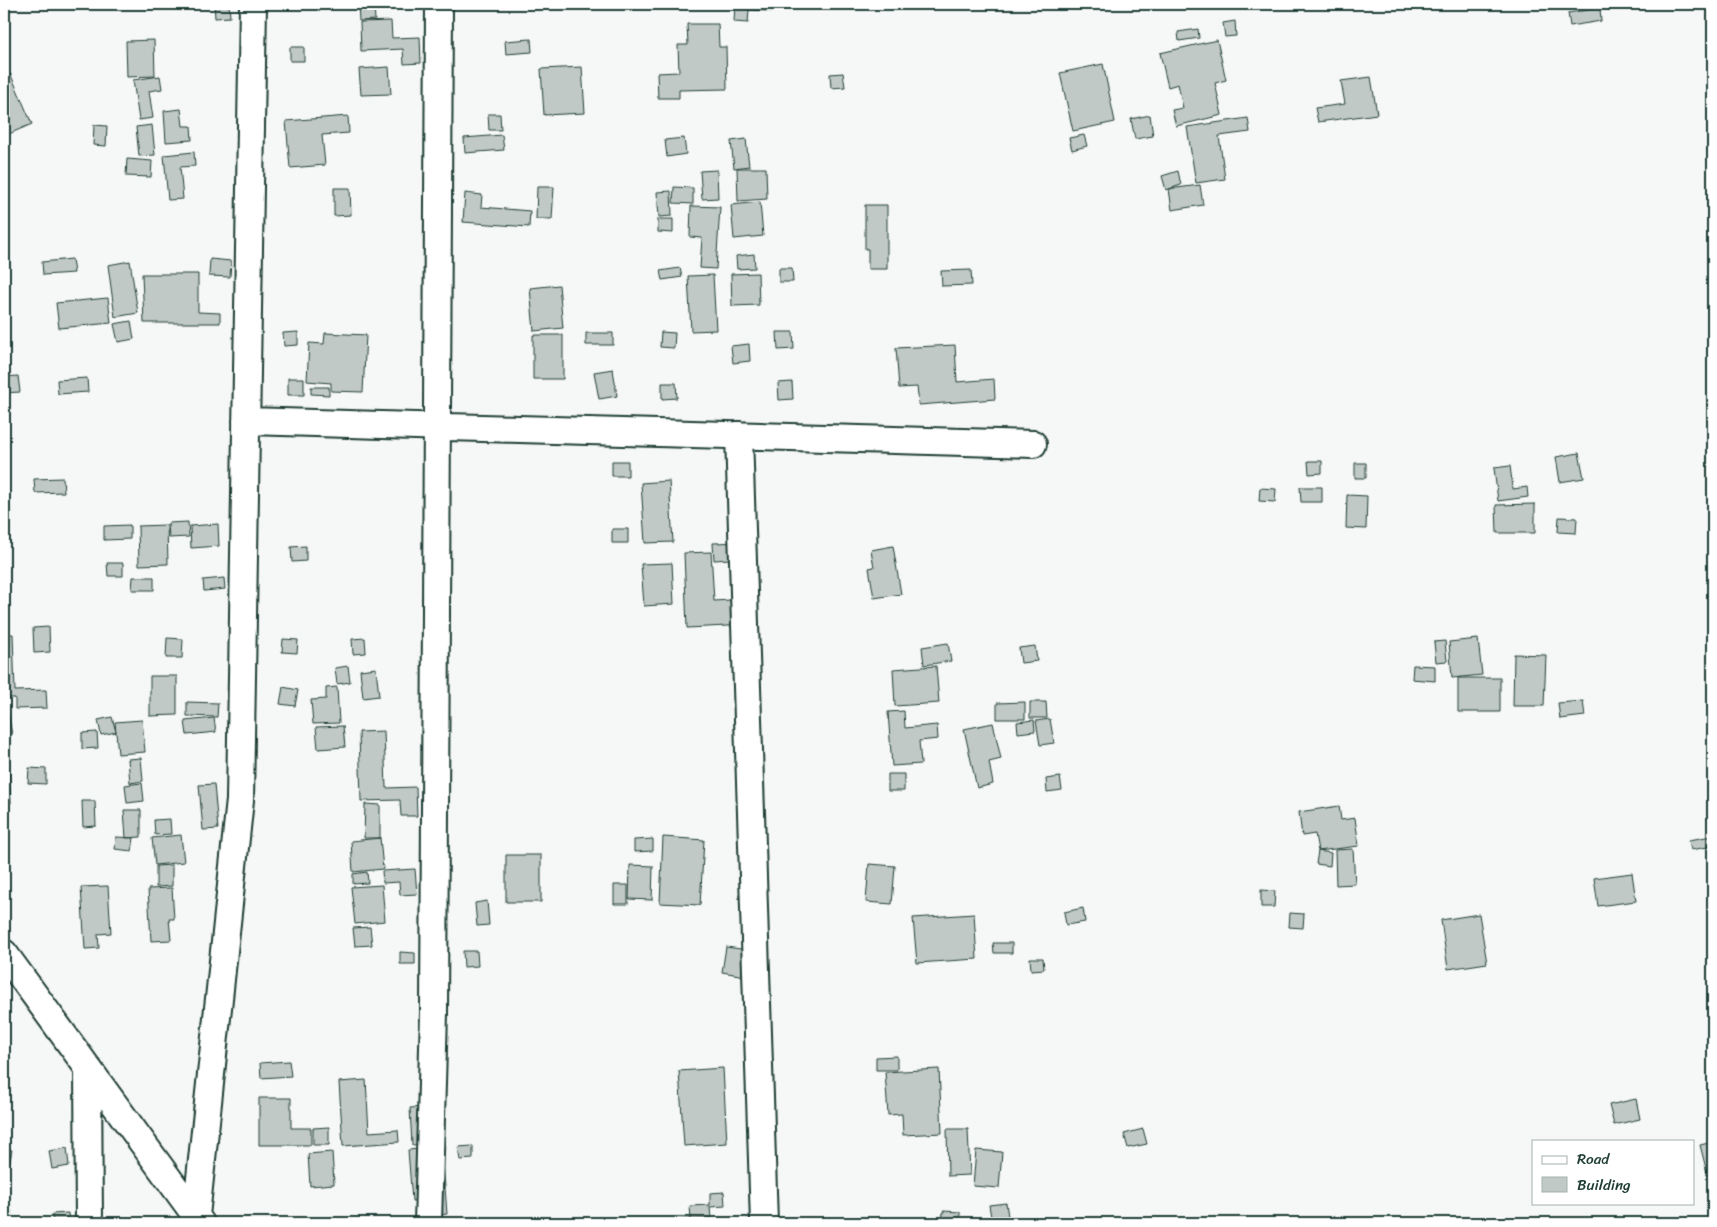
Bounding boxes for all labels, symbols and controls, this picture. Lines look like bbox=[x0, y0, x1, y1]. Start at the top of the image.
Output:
legend bbox=[1532, 1140, 1694, 1204]
text: Road bbox=[1577, 1146, 1610, 1172]
text: Building bbox=[1577, 1172, 1631, 1198]

